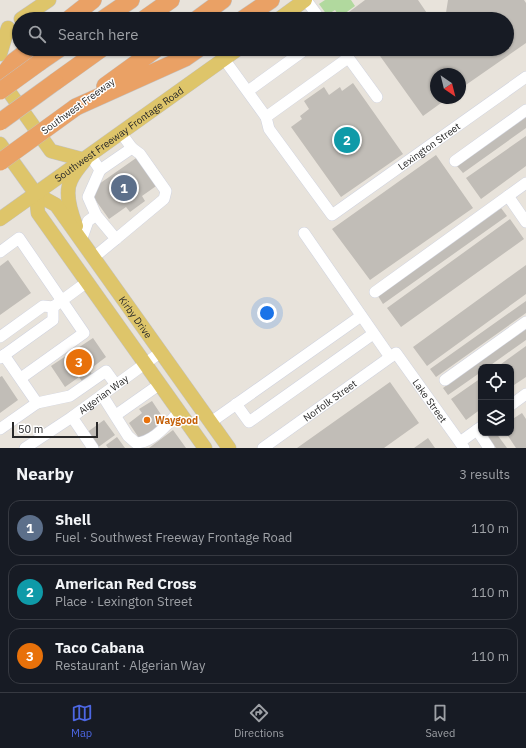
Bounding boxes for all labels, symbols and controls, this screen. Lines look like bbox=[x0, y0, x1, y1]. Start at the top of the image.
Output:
search box bbox=[12, 12, 514, 56]
icon: search bbox=[26, 23, 48, 45]
text: Search here bbox=[58, 25, 138, 44]
north arrow bbox=[430, 68, 466, 104]
street label: Southwest Freeway bbox=[39, 75, 117, 137]
street label: Southwest Freeway Frontage Road bbox=[52, 84, 186, 185]
street label: Lexington Street bbox=[395, 119, 463, 173]
pin: 2 bbox=[334, 125, 360, 155]
pin: 1 bbox=[111, 173, 137, 203]
street label: Kirby Drive bbox=[116, 293, 156, 341]
your location bbox=[257, 303, 277, 323]
pin: 3 bbox=[66, 347, 92, 377]
map controls bbox=[478, 364, 514, 436]
button: locate bbox=[478, 364, 514, 400]
street label: Algerian Way bbox=[76, 372, 131, 417]
street label: Norfolk Street bbox=[300, 376, 360, 424]
street label: Lake Street bbox=[410, 376, 450, 425]
button: layers bbox=[478, 400, 514, 436]
place label: Waygood bbox=[155, 414, 198, 427]
marker: Waygood bbox=[142, 415, 152, 425]
scale bar bbox=[12, 420, 98, 439]
text: 50 m bbox=[18, 422, 43, 436]
text: Nearby bbox=[16, 463, 74, 485]
text: 3 results bbox=[459, 466, 510, 483]
text: Shell bbox=[55, 510, 91, 529]
text: 1 bbox=[26, 520, 34, 537]
text: 110 m bbox=[471, 520, 509, 537]
text: Fuel · Southwest Freeway Frontage Road bbox=[55, 529, 292, 546]
text: American Red Cross bbox=[55, 574, 196, 593]
text: 2 bbox=[26, 584, 34, 601]
text: 110 m bbox=[471, 584, 509, 601]
text: Place · Lexington Street bbox=[55, 593, 193, 610]
text: Taco Cabana bbox=[55, 638, 144, 657]
text: 3 bbox=[26, 648, 34, 665]
text: 110 m bbox=[471, 648, 509, 665]
text: Restaurant · Algerian Way bbox=[55, 657, 205, 674]
tab: Map bbox=[71, 702, 93, 740]
tab: Directions bbox=[234, 702, 284, 740]
tab: Saved bbox=[425, 702, 455, 740]

